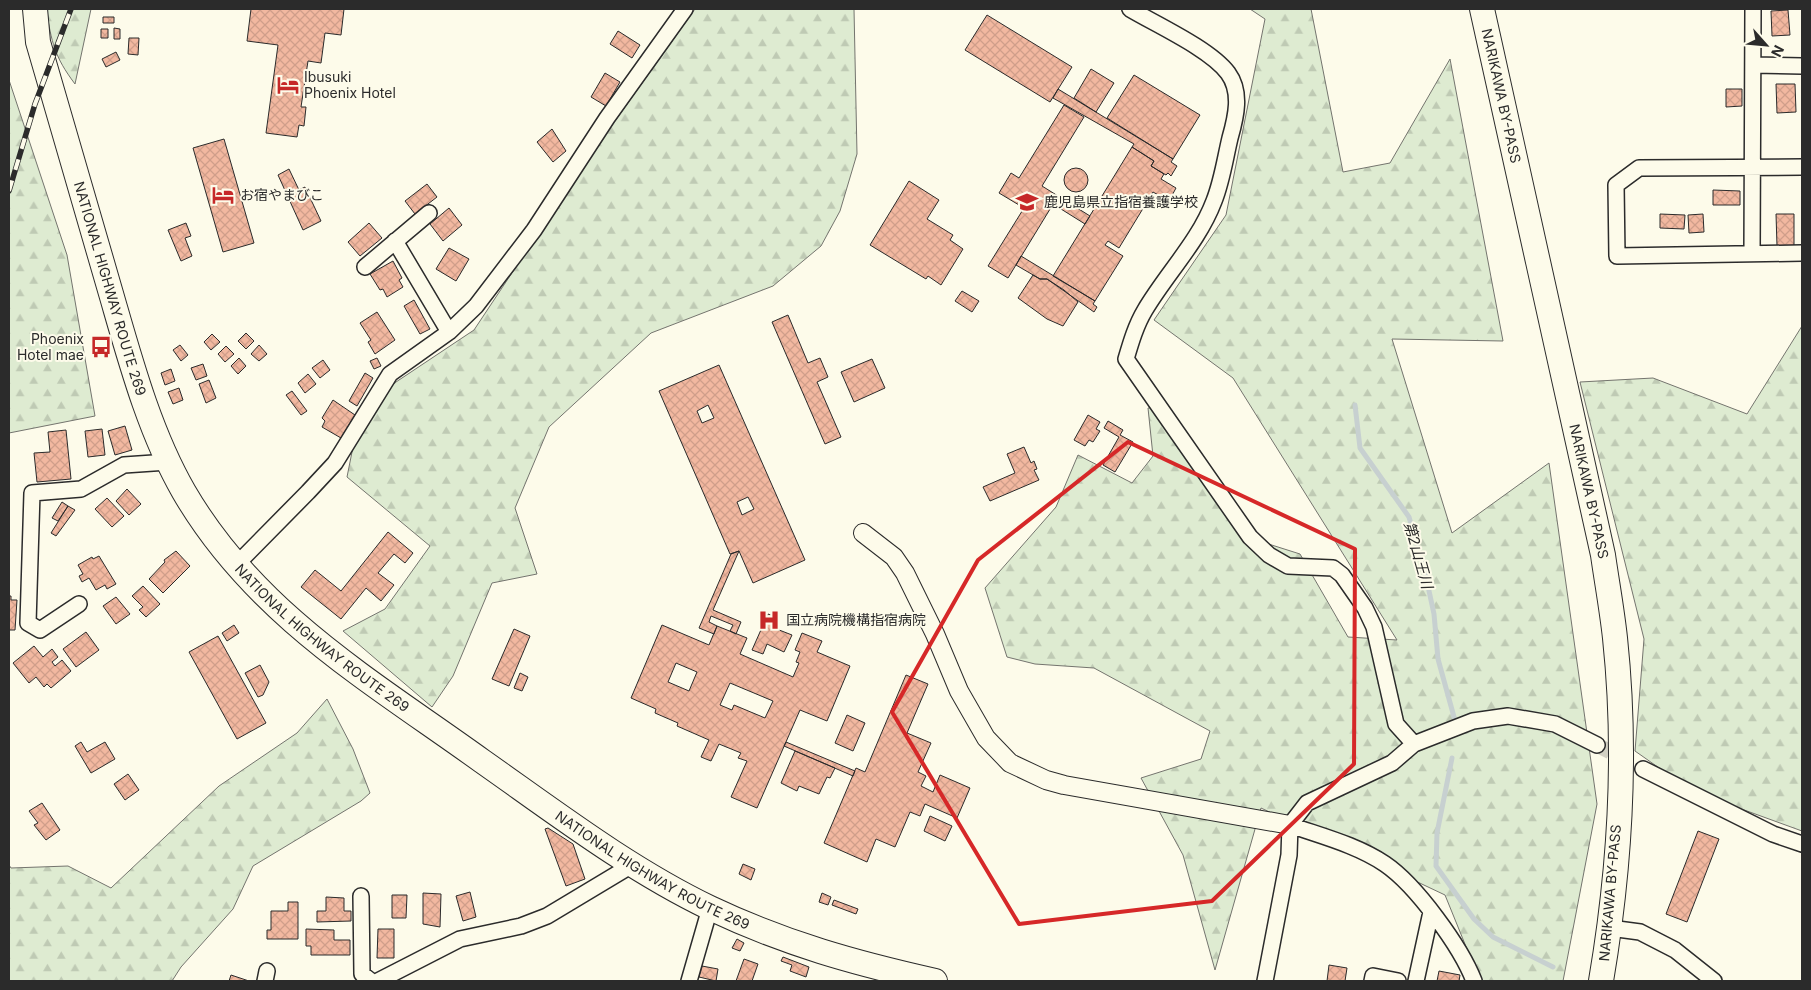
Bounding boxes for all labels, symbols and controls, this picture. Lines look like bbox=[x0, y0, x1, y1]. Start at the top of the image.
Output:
north arrow bbox=[1741, 20, 1791, 70]
street label: NARIKAWA BY-PASS bbox=[1479, 27, 1525, 165]
text: N bbox=[1768, 43, 1788, 60]
place label: Ibusuki Phoenix Hotel bbox=[304, 68, 396, 101]
hotel icon: Ibusuki Phoenix Hotel bbox=[275, 72, 301, 98]
street label: NATIONAL HIGHWAY ROUTE 269 bbox=[71, 179, 150, 398]
hotel icon: お宿やまびこ bbox=[210, 182, 236, 208]
place label: お宿やまびこ bbox=[240, 186, 324, 203]
school or university icon: 鹿児島県立指宿養護学校 bbox=[1014, 189, 1040, 215]
place label: 鹿児島県立指宿養護学校 bbox=[1044, 193, 1198, 210]
place label: Phoenix Hotel mae bbox=[17, 330, 84, 363]
bus stop icon: Phoenix Hotel mae bbox=[88, 334, 114, 360]
street label: NARIKAWA BY-PASS bbox=[1566, 422, 1613, 560]
water label: 第2山王川 bbox=[1400, 519, 1438, 593]
street label: NATIONAL HIGHWAY ROUTE 269 bbox=[232, 560, 413, 715]
hospital icon: 国立病院機構指宿病院 bbox=[756, 607, 782, 633]
place label: 国立病院機構指宿病院 bbox=[786, 611, 926, 628]
street label: NATIONAL HIGHWAY ROUTE 269 bbox=[552, 807, 752, 933]
street label: NARIKAWA BY-PASS bbox=[1595, 824, 1624, 962]

